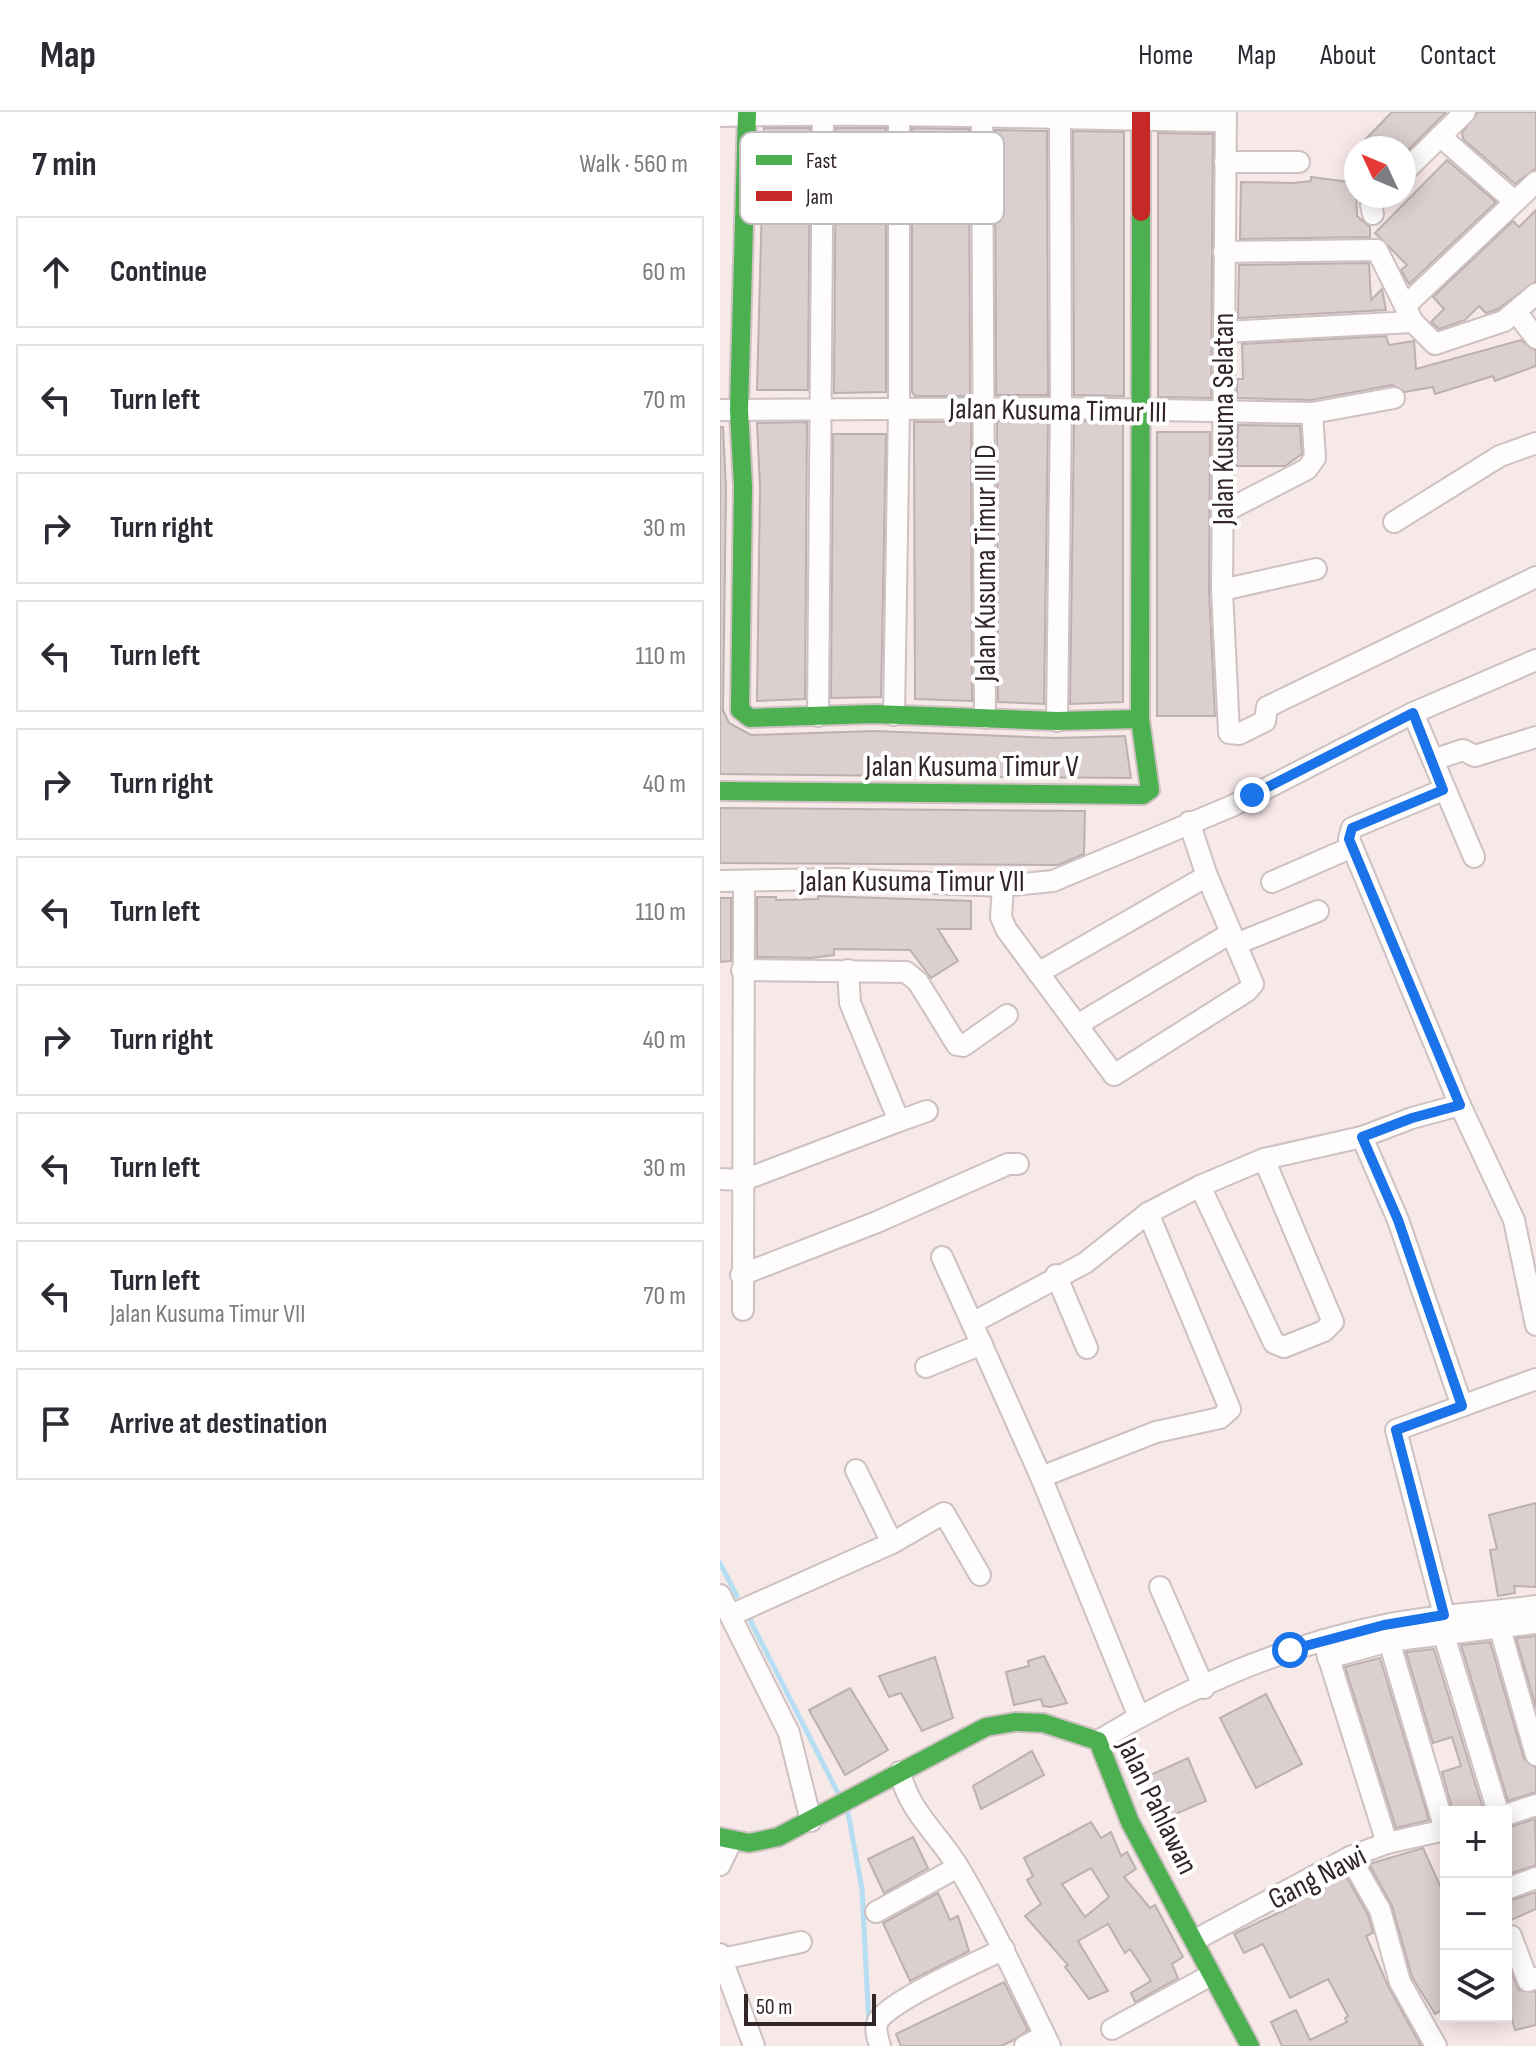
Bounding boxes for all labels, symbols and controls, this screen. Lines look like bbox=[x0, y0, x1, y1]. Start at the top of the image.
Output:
text: Map bbox=[40, 33, 96, 78]
text: Home bbox=[1138, 39, 1193, 72]
text: Map bbox=[1237, 39, 1276, 72]
text: About bbox=[1320, 39, 1376, 72]
text: Contact bbox=[1420, 39, 1496, 72]
legend bbox=[740, 132, 1004, 224]
north arrow bbox=[1344, 136, 1416, 208]
text: 7 min bbox=[32, 144, 97, 185]
text: Fast bbox=[806, 148, 837, 175]
text: Walk · 560 m bbox=[579, 149, 688, 180]
text: Jam bbox=[805, 184, 833, 211]
icon: ahead bbox=[34, 250, 78, 294]
text: Continue bbox=[110, 254, 207, 290]
text: 60 m bbox=[642, 257, 686, 288]
street label: Jalan Kusuma Selatan bbox=[1206, 313, 1242, 526]
icon: left bbox=[34, 378, 78, 422]
text: Turn left bbox=[110, 382, 200, 418]
text: 70 m bbox=[643, 385, 686, 416]
street label: Jalan Kusuma Timur III bbox=[948, 391, 1167, 431]
street label: Jalan Kusuma Timur III D bbox=[968, 444, 1004, 683]
icon: right bbox=[34, 506, 78, 550]
text: Turn right bbox=[110, 510, 213, 546]
text: 30 m bbox=[643, 513, 686, 544]
icon: left bbox=[34, 634, 78, 678]
text: Turn left bbox=[110, 638, 200, 674]
text: 110 m bbox=[635, 641, 686, 672]
street label: Jalan Kusuma Timur V bbox=[864, 749, 1079, 785]
icon: right bbox=[34, 762, 78, 806]
text: Turn right bbox=[110, 766, 213, 802]
text: 40 m bbox=[643, 769, 686, 800]
route end bbox=[1234, 777, 1270, 813]
street label: Jalan Kusuma Timur VII bbox=[798, 864, 1025, 900]
icon: left bbox=[34, 890, 78, 934]
text: Turn left bbox=[110, 894, 200, 930]
text: 110 m bbox=[635, 897, 686, 928]
icon: right bbox=[34, 1018, 78, 1062]
text: Turn right bbox=[110, 1022, 213, 1058]
text: 40 m bbox=[643, 1025, 686, 1056]
icon: left bbox=[34, 1146, 78, 1190]
text: Turn left bbox=[110, 1150, 200, 1186]
text: 30 m bbox=[643, 1153, 686, 1184]
text: Turn left bbox=[110, 1263, 200, 1299]
icon: left bbox=[34, 1274, 78, 1318]
text: 70 m bbox=[643, 1281, 686, 1312]
text: Jalan Kusuma Timur VII bbox=[110, 1299, 306, 1330]
icon: arrive bbox=[34, 1402, 78, 1446]
text: Arrive at destination bbox=[110, 1406, 327, 1442]
route start bbox=[1272, 1632, 1308, 1668]
street label: Jalan Pahlawan bbox=[1108, 1732, 1205, 1880]
map controls bbox=[1440, 1806, 1512, 2022]
button: + bbox=[1440, 1806, 1512, 1878]
street label: Gang Nawi bbox=[1262, 1838, 1372, 1918]
button: − bbox=[1440, 1878, 1512, 1950]
button: layers bbox=[1440, 1950, 1512, 2022]
scale bar bbox=[744, 1990, 876, 2026]
text: 50 m bbox=[756, 1994, 792, 2021]

